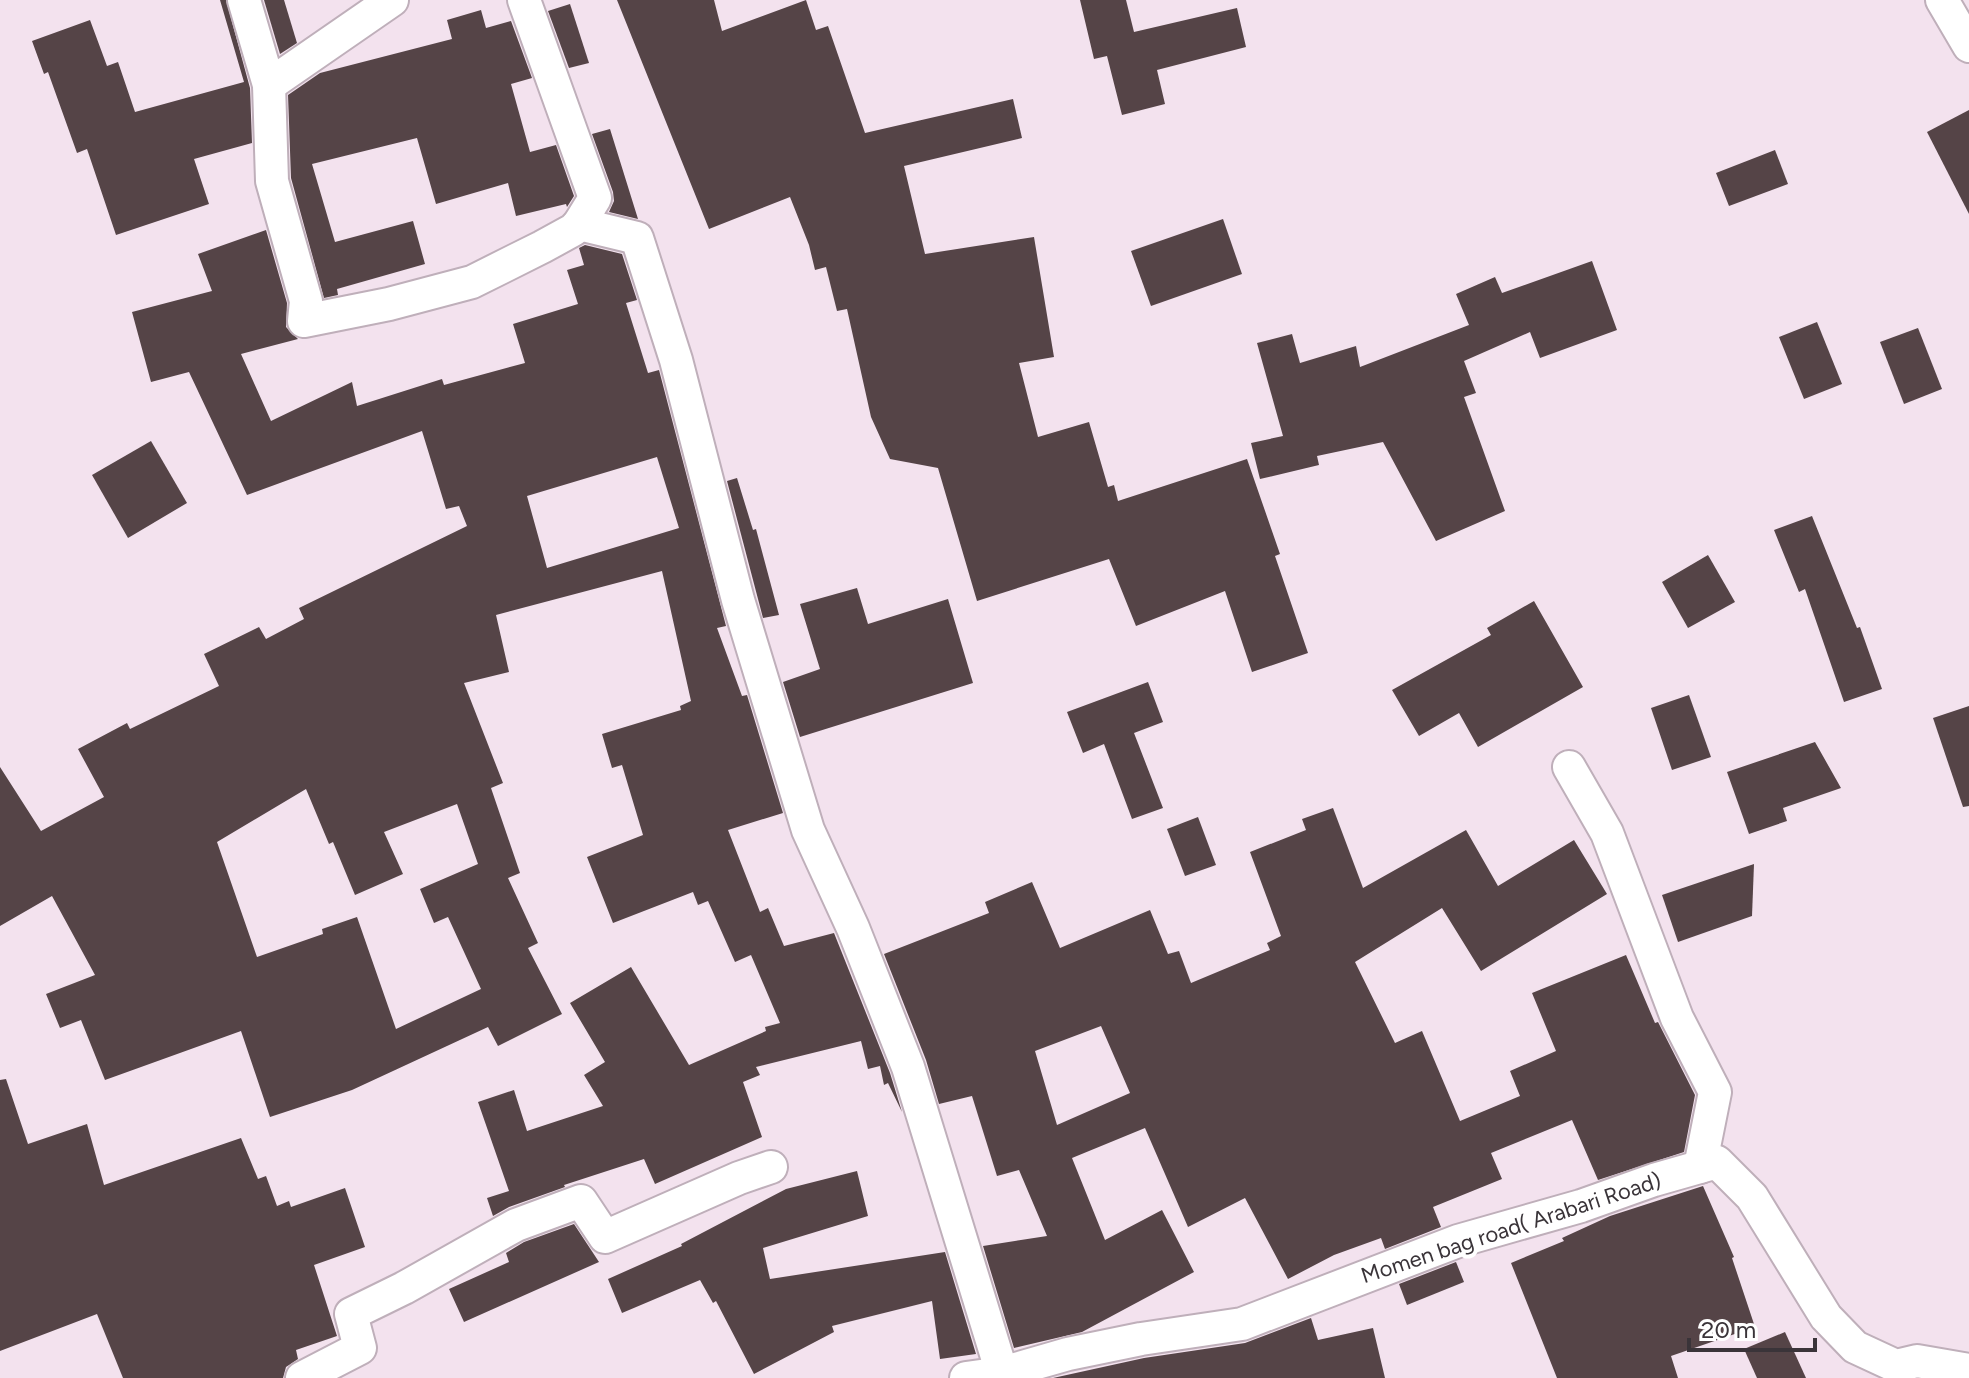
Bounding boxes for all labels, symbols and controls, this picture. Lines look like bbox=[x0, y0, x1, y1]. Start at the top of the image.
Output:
street label: Momen bag road( Arabari Road) bbox=[1358, 1167, 1664, 1289]
scale bar bbox=[1689, 1302, 1815, 1352]
text: 20 m bbox=[1701, 1315, 1756, 1344]

